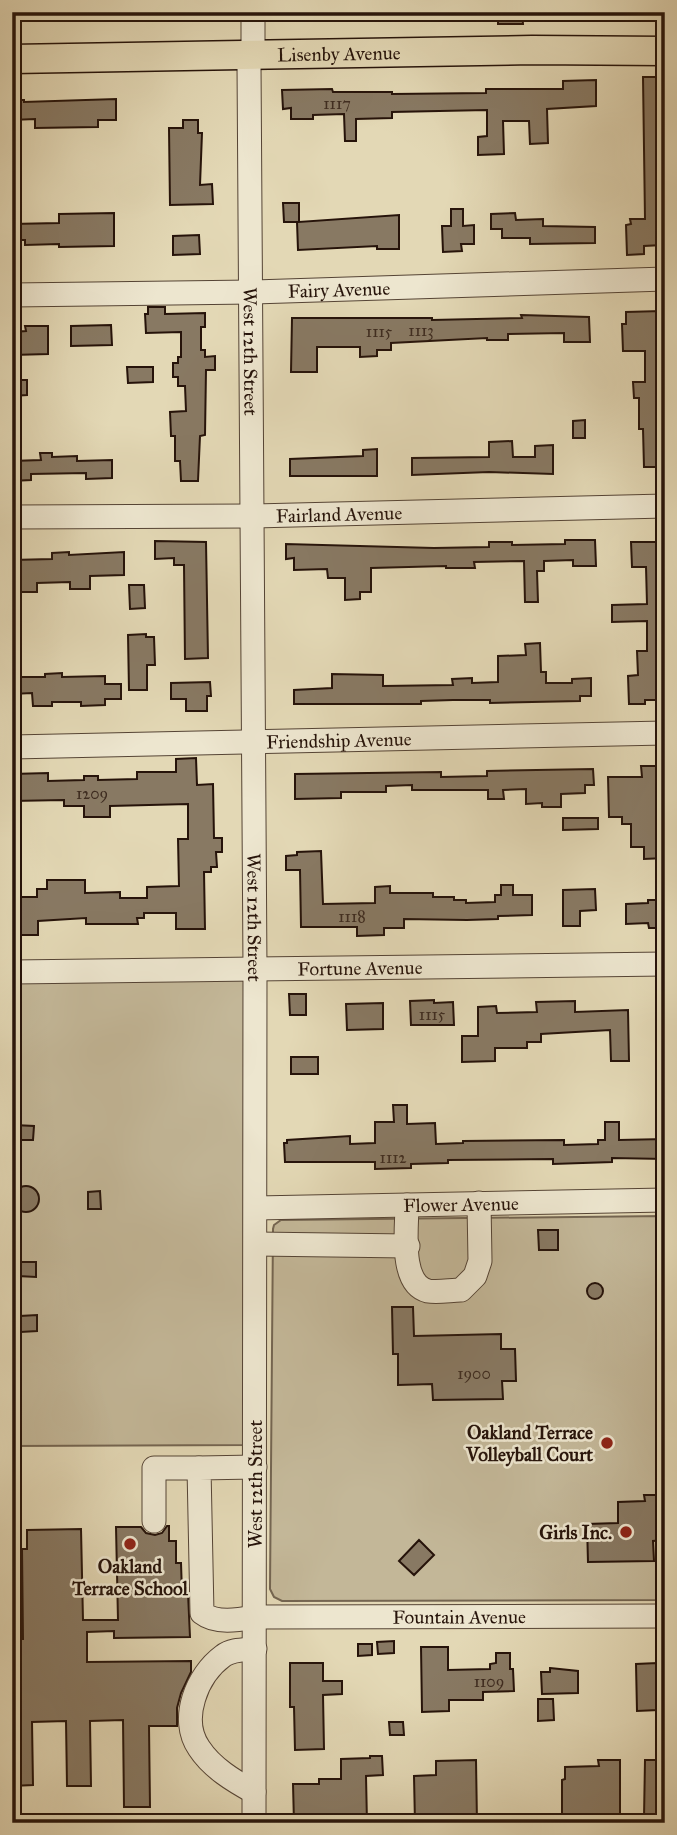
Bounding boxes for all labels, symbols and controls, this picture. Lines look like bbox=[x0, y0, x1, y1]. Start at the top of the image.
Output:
street label: Lisenby Avenue bbox=[277, 41, 401, 66]
house number: 1117 bbox=[323, 94, 351, 113]
street label: Fairy Avenue bbox=[287, 276, 391, 302]
street label: West 12th Street bbox=[239, 287, 263, 416]
house number: 1113 bbox=[408, 321, 434, 340]
house number: 1115 bbox=[366, 322, 393, 341]
street label: Fairland Avenue bbox=[275, 501, 403, 527]
street label: Friendship Avenue bbox=[266, 727, 412, 753]
house number: 1209 bbox=[76, 784, 108, 803]
street label: West 12th Street bbox=[243, 853, 267, 982]
house number: 1118 bbox=[338, 907, 366, 926]
street label: Fortune Avenue bbox=[297, 955, 423, 980]
house number: 1115 bbox=[419, 1005, 446, 1024]
house number: 1112 bbox=[380, 1148, 407, 1167]
street label: Flower Avenue bbox=[403, 1191, 519, 1217]
house number: 1900 bbox=[457, 1364, 491, 1383]
street label: West 12th Street bbox=[244, 1420, 267, 1548]
place label: Oakland Terrace Volleyball Court bbox=[465, 1421, 593, 1467]
marker: Oakland Terrace Volleyball Court bbox=[599, 1435, 615, 1451]
place label: Girls Inc. bbox=[539, 1521, 612, 1544]
marker: Girls Inc. bbox=[618, 1524, 634, 1540]
marker: Oakland Terrace School bbox=[122, 1536, 138, 1552]
place label: Oakland Terrace School bbox=[71, 1555, 189, 1600]
street label: Fountain Avenue bbox=[392, 1605, 526, 1628]
house number: 1109 bbox=[474, 1672, 504, 1691]

